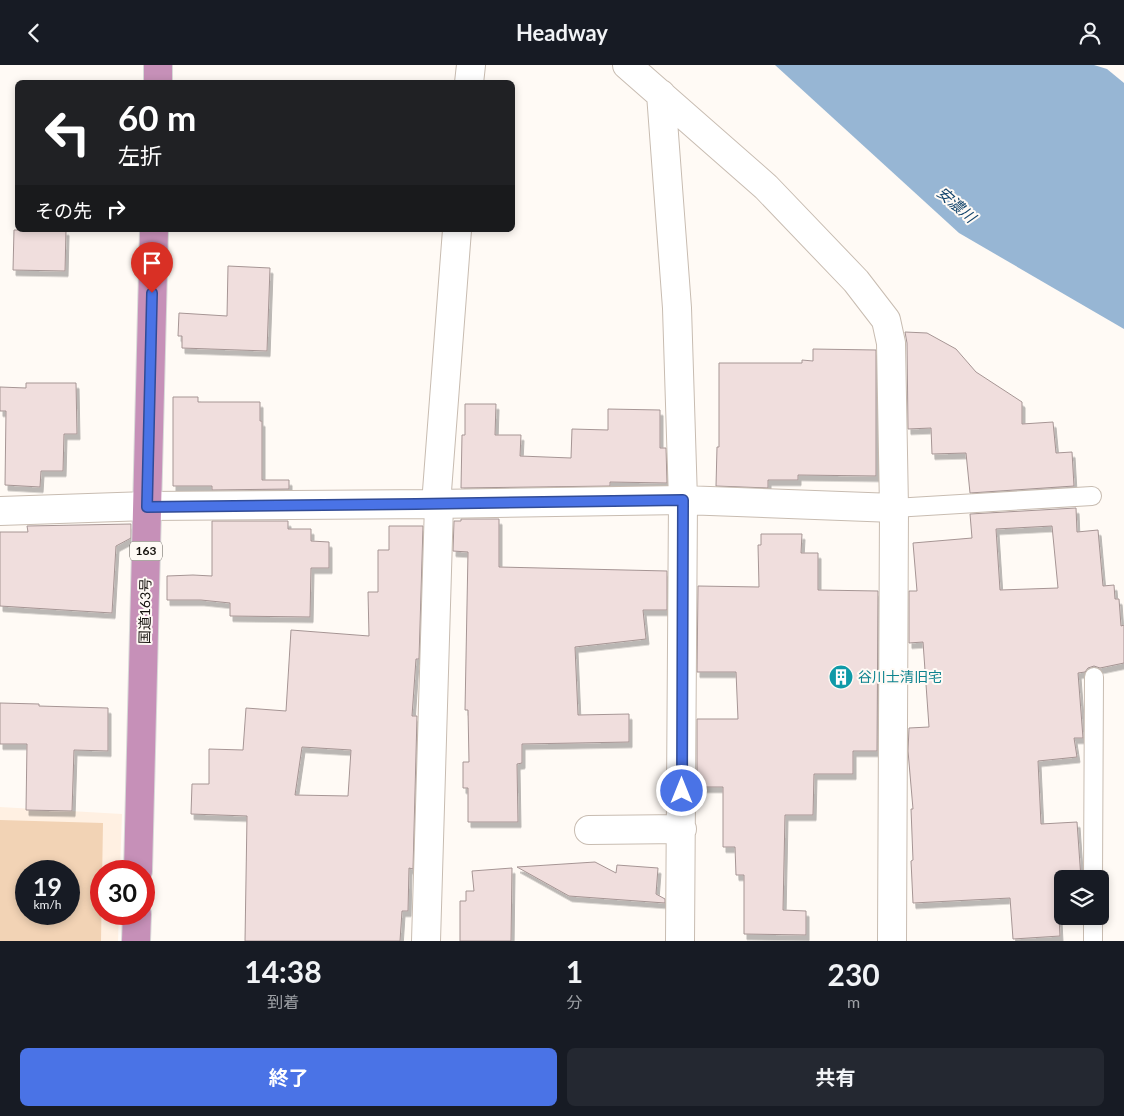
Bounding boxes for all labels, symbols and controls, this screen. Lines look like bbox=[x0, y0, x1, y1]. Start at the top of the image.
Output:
icon: back bbox=[20, 19, 48, 47]
text: Headway bbox=[516, 19, 608, 46]
icon: person bbox=[1076, 19, 1104, 47]
text: 60 m bbox=[118, 96, 196, 138]
icon: left bbox=[35, 100, 100, 165]
text: 左折 bbox=[118, 142, 162, 169]
water label: 安濃川 bbox=[934, 183, 981, 227]
icon: right bbox=[102, 195, 130, 223]
text: その先 bbox=[35, 199, 92, 222]
pin bbox=[131, 242, 173, 293]
icon: arrive bbox=[138, 249, 166, 277]
road number: 163 bbox=[130, 541, 162, 561]
street label: 国道163号 bbox=[135, 578, 154, 644]
building icon: 谷川士清旧宅 bbox=[828, 664, 854, 690]
place label: 谷川士清旧宅 bbox=[858, 668, 942, 685]
position arrow bbox=[655, 764, 707, 816]
speed limit sign: 30 bbox=[90, 860, 155, 925]
map controls bbox=[1054, 870, 1109, 925]
button: layers bbox=[1054, 870, 1109, 925]
text: 19 bbox=[33, 871, 62, 901]
text: km/h bbox=[33, 897, 62, 912]
text: 14:38 bbox=[244, 953, 322, 989]
text: 1 bbox=[566, 953, 583, 989]
text: 230 bbox=[828, 956, 880, 992]
text: 到着 bbox=[267, 992, 299, 1011]
text: 分 bbox=[567, 992, 583, 1011]
text: m bbox=[847, 992, 860, 1011]
button: 終了 bbox=[20, 1048, 557, 1106]
button: 共有 bbox=[567, 1048, 1104, 1106]

